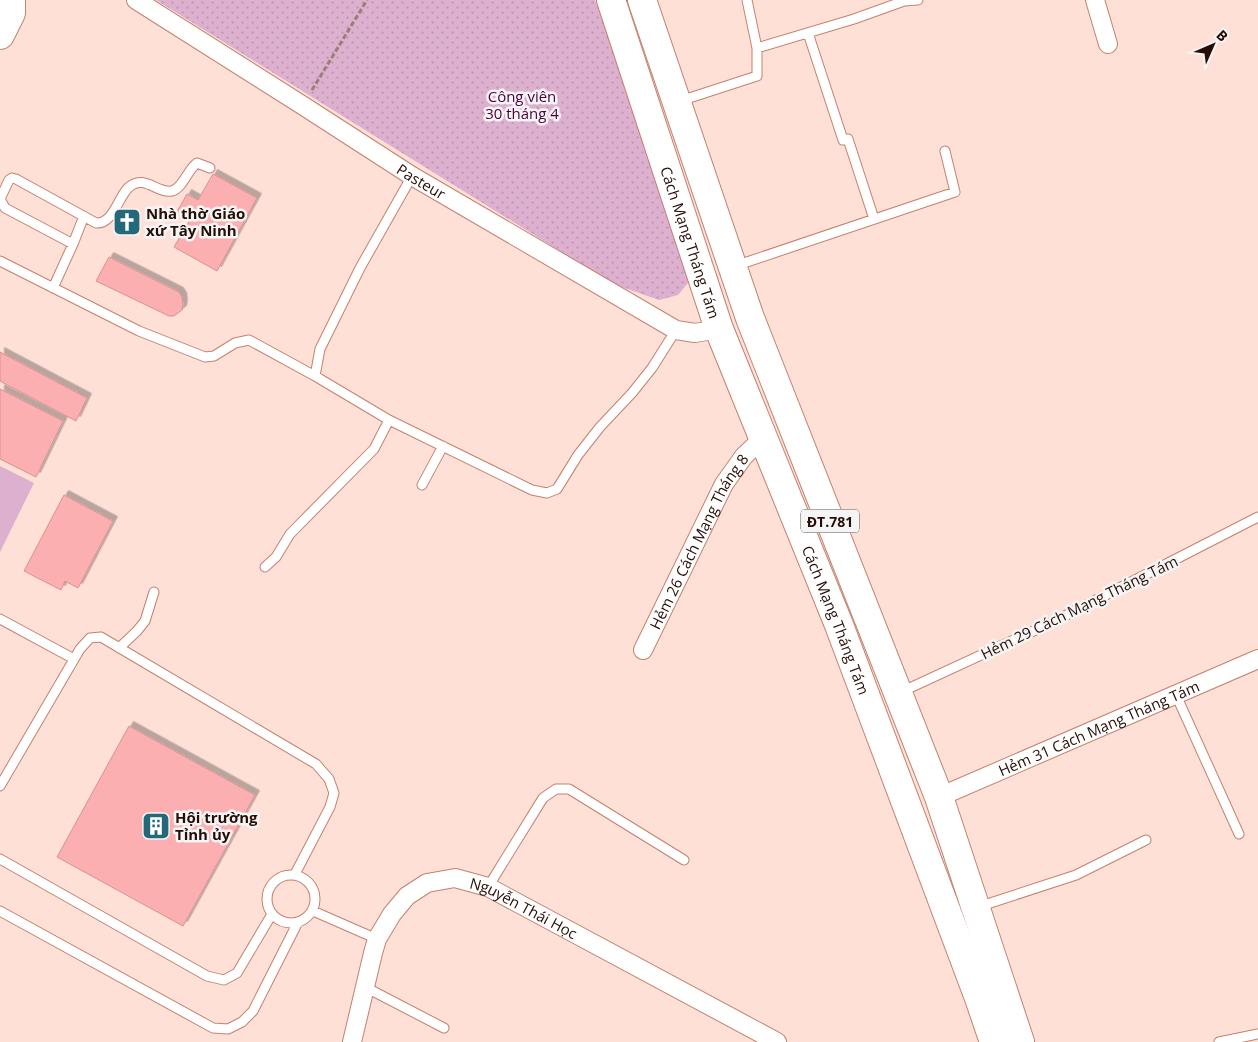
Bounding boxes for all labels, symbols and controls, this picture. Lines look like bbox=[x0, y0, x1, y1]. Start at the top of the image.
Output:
north arrow bbox=[1188, 20, 1238, 70]
text: B bbox=[1213, 25, 1233, 45]
park label: Công viên 30 tháng 4 bbox=[485, 86, 559, 123]
street label: Pasteur bbox=[393, 159, 449, 204]
street label: Cách Mạng Tháng Tám bbox=[656, 164, 725, 321]
place label: Nhà thờ Giáo xứ Tây Ninh bbox=[146, 203, 245, 240]
church icon: Nhà thờ Giáo xứ Tây Ninh bbox=[112, 207, 142, 237]
street label: Hẻm 26 Cách Mạng Tháng 8 bbox=[645, 450, 752, 632]
road number: ĐT.781 bbox=[801, 510, 859, 532]
street label: Cách Mạng Tháng Tám bbox=[798, 542, 874, 698]
street label: Hẻm 29 Cách Mạng Tháng Tám bbox=[977, 550, 1181, 664]
street label: Hẻm 31 Cách Mạng Tháng Tám bbox=[995, 676, 1202, 780]
place label: Hội trường Tỉnh ủy bbox=[175, 807, 258, 844]
building icon: Hội trường Tỉnh ủy bbox=[141, 811, 171, 841]
street label: Nguyễn Thái Học bbox=[468, 873, 581, 943]

